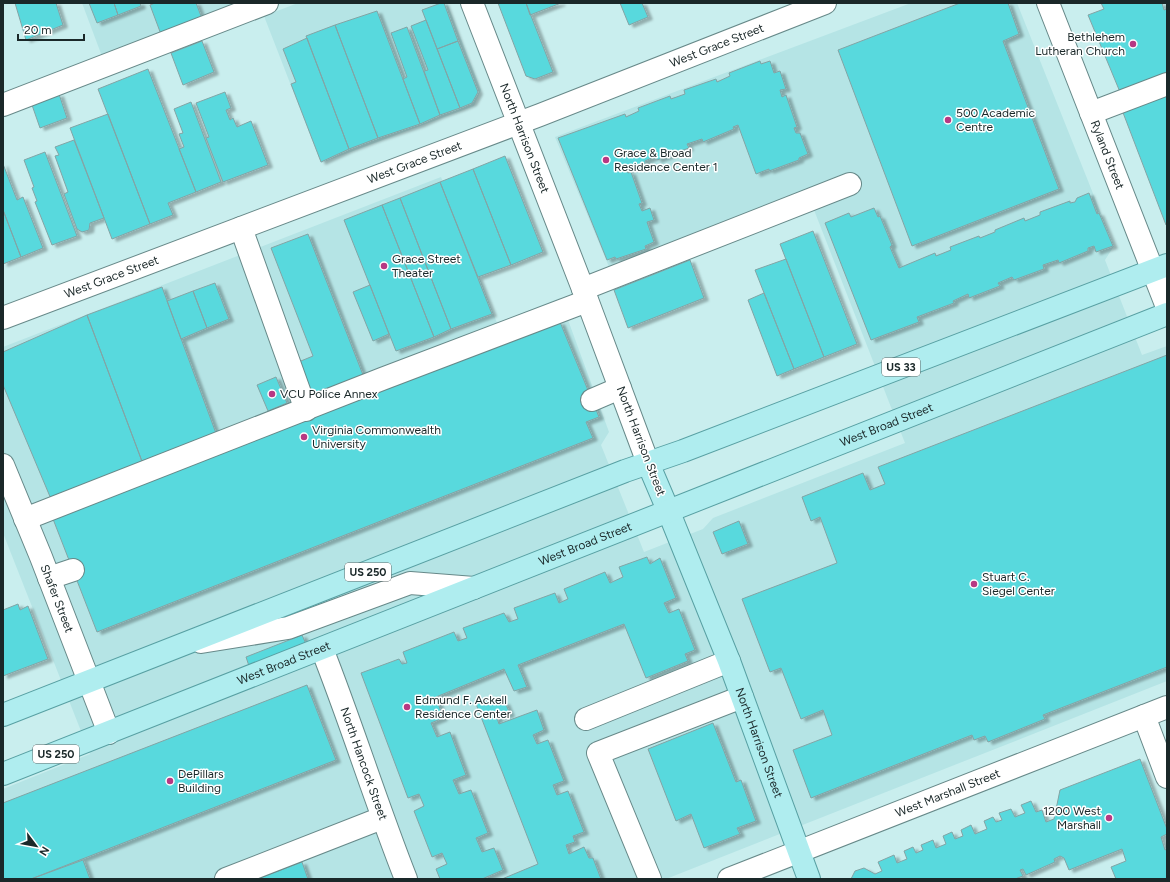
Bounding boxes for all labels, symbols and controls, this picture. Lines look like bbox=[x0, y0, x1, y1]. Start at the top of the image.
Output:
scale bar bbox=[18, 16, 84, 42]
street label: West Grace Street bbox=[668, 21, 766, 70]
text: 20 m bbox=[24, 23, 52, 37]
place label: Bethlehem Lutheran Church bbox=[1035, 30, 1125, 58]
marker: Bethlehem Lutheran Church bbox=[1128, 39, 1138, 49]
street label: North Harrison Street bbox=[497, 81, 552, 195]
place label: 500 Academic Centre bbox=[956, 106, 1035, 134]
marker: 500 Academic Centre bbox=[943, 115, 953, 125]
street label: Ryland Street bbox=[1088, 118, 1127, 192]
street label: West Grace Street bbox=[365, 138, 464, 187]
place label: Grace & Broad Residence Center 1 bbox=[614, 146, 718, 174]
marker: Grace & Broad Residence Center 1 bbox=[601, 155, 611, 165]
place label: Grace Street Theater bbox=[392, 252, 461, 280]
street label: West Grace Street bbox=[62, 253, 161, 301]
marker: Grace Street Theater bbox=[379, 261, 389, 271]
road number: US 33 bbox=[882, 358, 920, 376]
street label: North Harrison Street bbox=[614, 384, 669, 498]
place label: VCU Police Annex bbox=[280, 387, 378, 401]
marker: VCU Police Annex bbox=[267, 389, 277, 399]
street label: West Broad Street bbox=[838, 400, 935, 450]
place label: Virginia Commonwealth University bbox=[312, 423, 441, 451]
marker: Virginia Commonwealth University bbox=[299, 432, 309, 442]
street label: West Broad Street bbox=[537, 519, 634, 569]
street label: Shafer Street bbox=[38, 562, 77, 635]
road number: US 250 bbox=[345, 563, 391, 581]
place label: Stuart C. Siegel Center bbox=[982, 570, 1055, 598]
marker: Stuart C. Siegel Center bbox=[969, 579, 979, 589]
street label: West Broad Street bbox=[235, 638, 333, 688]
street label: North Harrison Street bbox=[732, 686, 786, 800]
place label: Edmund F. Ackell Residence Center bbox=[415, 693, 511, 721]
marker: Edmund F. Ackell Residence Center bbox=[402, 702, 412, 712]
street label: North Hancock Street bbox=[337, 705, 390, 822]
road number: US 250 bbox=[33, 745, 79, 763]
street label: West Marshall Street bbox=[893, 766, 1003, 820]
place label: DePillars Building bbox=[178, 767, 224, 795]
marker: DePillars Building bbox=[165, 776, 175, 786]
place label: 1200 West Marshall bbox=[1043, 804, 1101, 832]
marker: 1200 West Marshall bbox=[1104, 813, 1114, 823]
north arrow bbox=[16, 826, 56, 866]
text: N bbox=[36, 844, 52, 858]

